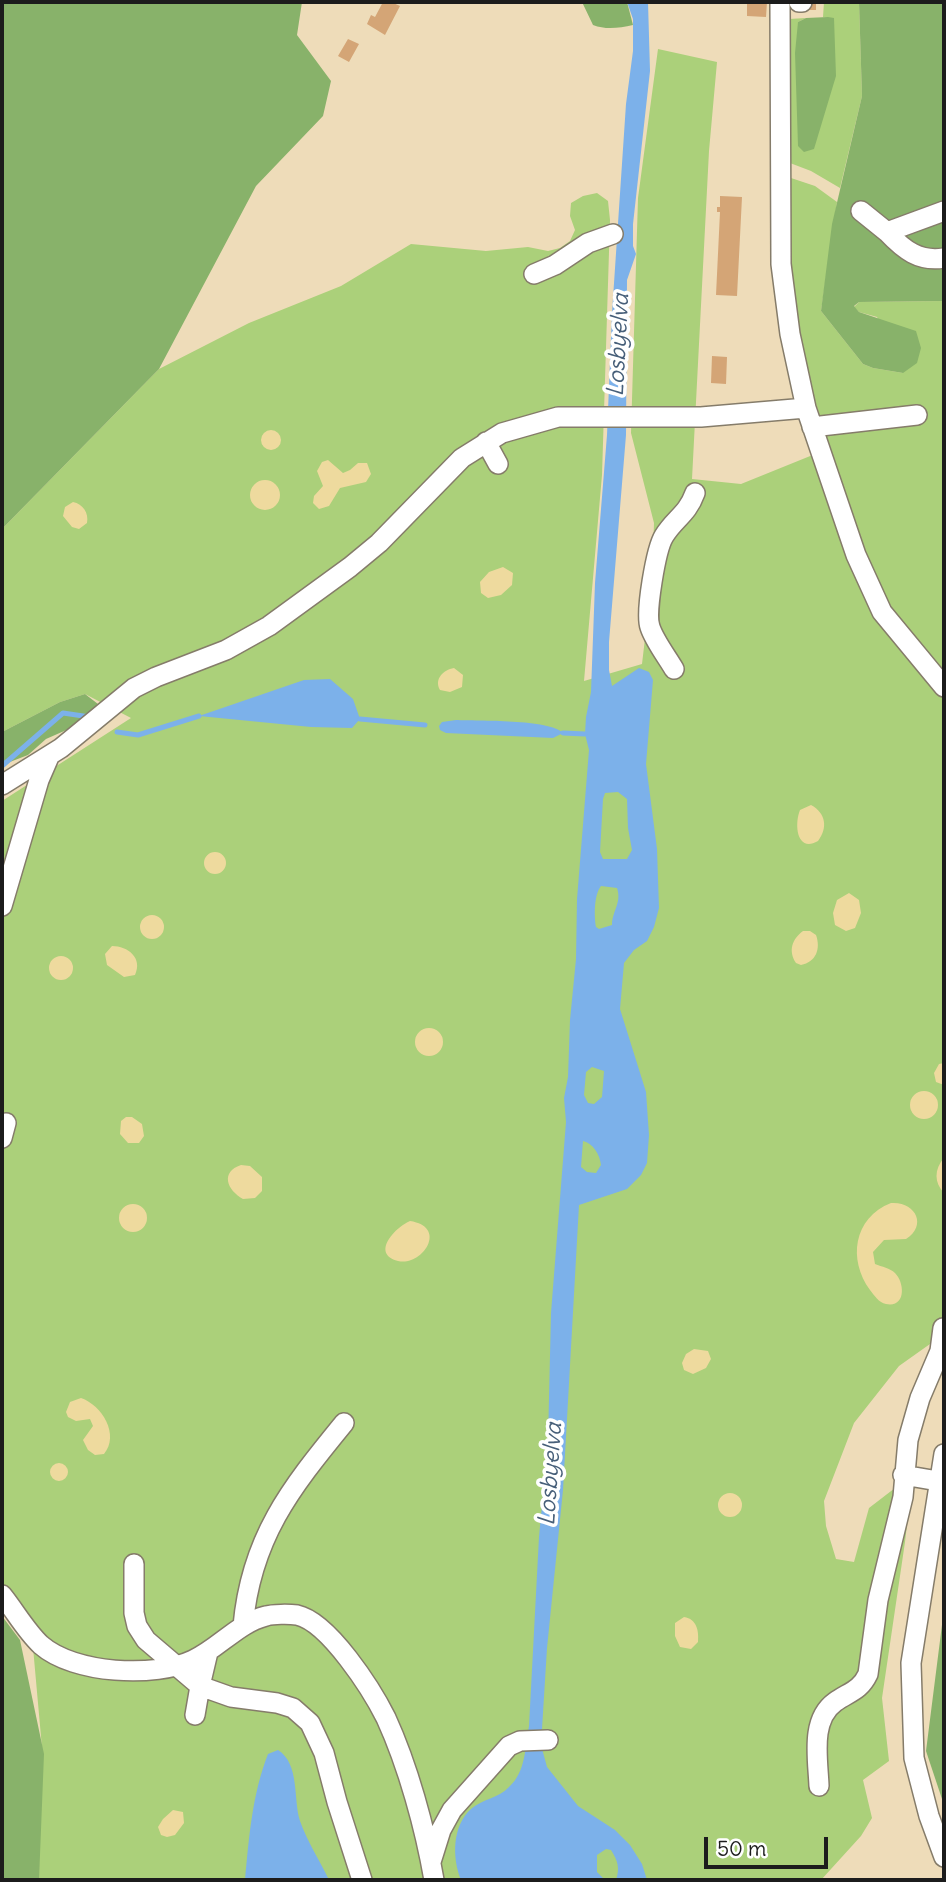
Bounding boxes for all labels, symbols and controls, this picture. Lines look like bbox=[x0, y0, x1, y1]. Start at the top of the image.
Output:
water label: Losbyelva bbox=[603, 293, 635, 397]
water label: Losbyelva bbox=[534, 1422, 568, 1526]
scale bar bbox=[708, 1822, 832, 1866]
text: 50 m bbox=[717, 1835, 766, 1862]

